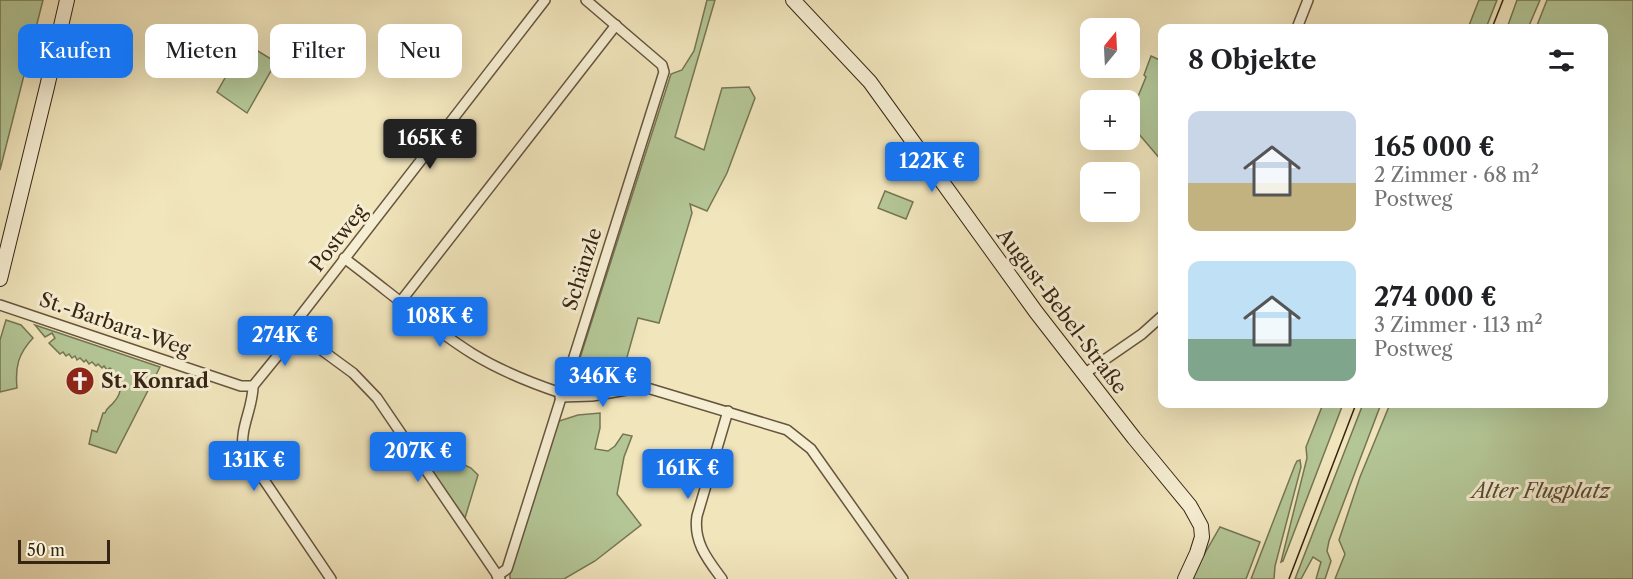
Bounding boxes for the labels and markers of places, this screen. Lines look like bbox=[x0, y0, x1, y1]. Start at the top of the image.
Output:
pin: 165K € bbox=[381, 119, 479, 170]
pin: 122K € bbox=[883, 142, 981, 193]
pin: 108K € bbox=[391, 297, 489, 348]
pin: 274K € bbox=[236, 316, 334, 367]
pin: 346K € bbox=[554, 357, 652, 408]
church icon: St. Konrad bbox=[64, 365, 96, 397]
place label: St. Konrad bbox=[101, 369, 209, 393]
pin: 207K € bbox=[369, 432, 467, 483]
pin: 131K € bbox=[205, 441, 303, 492]
pin: 161K € bbox=[639, 449, 737, 500]

